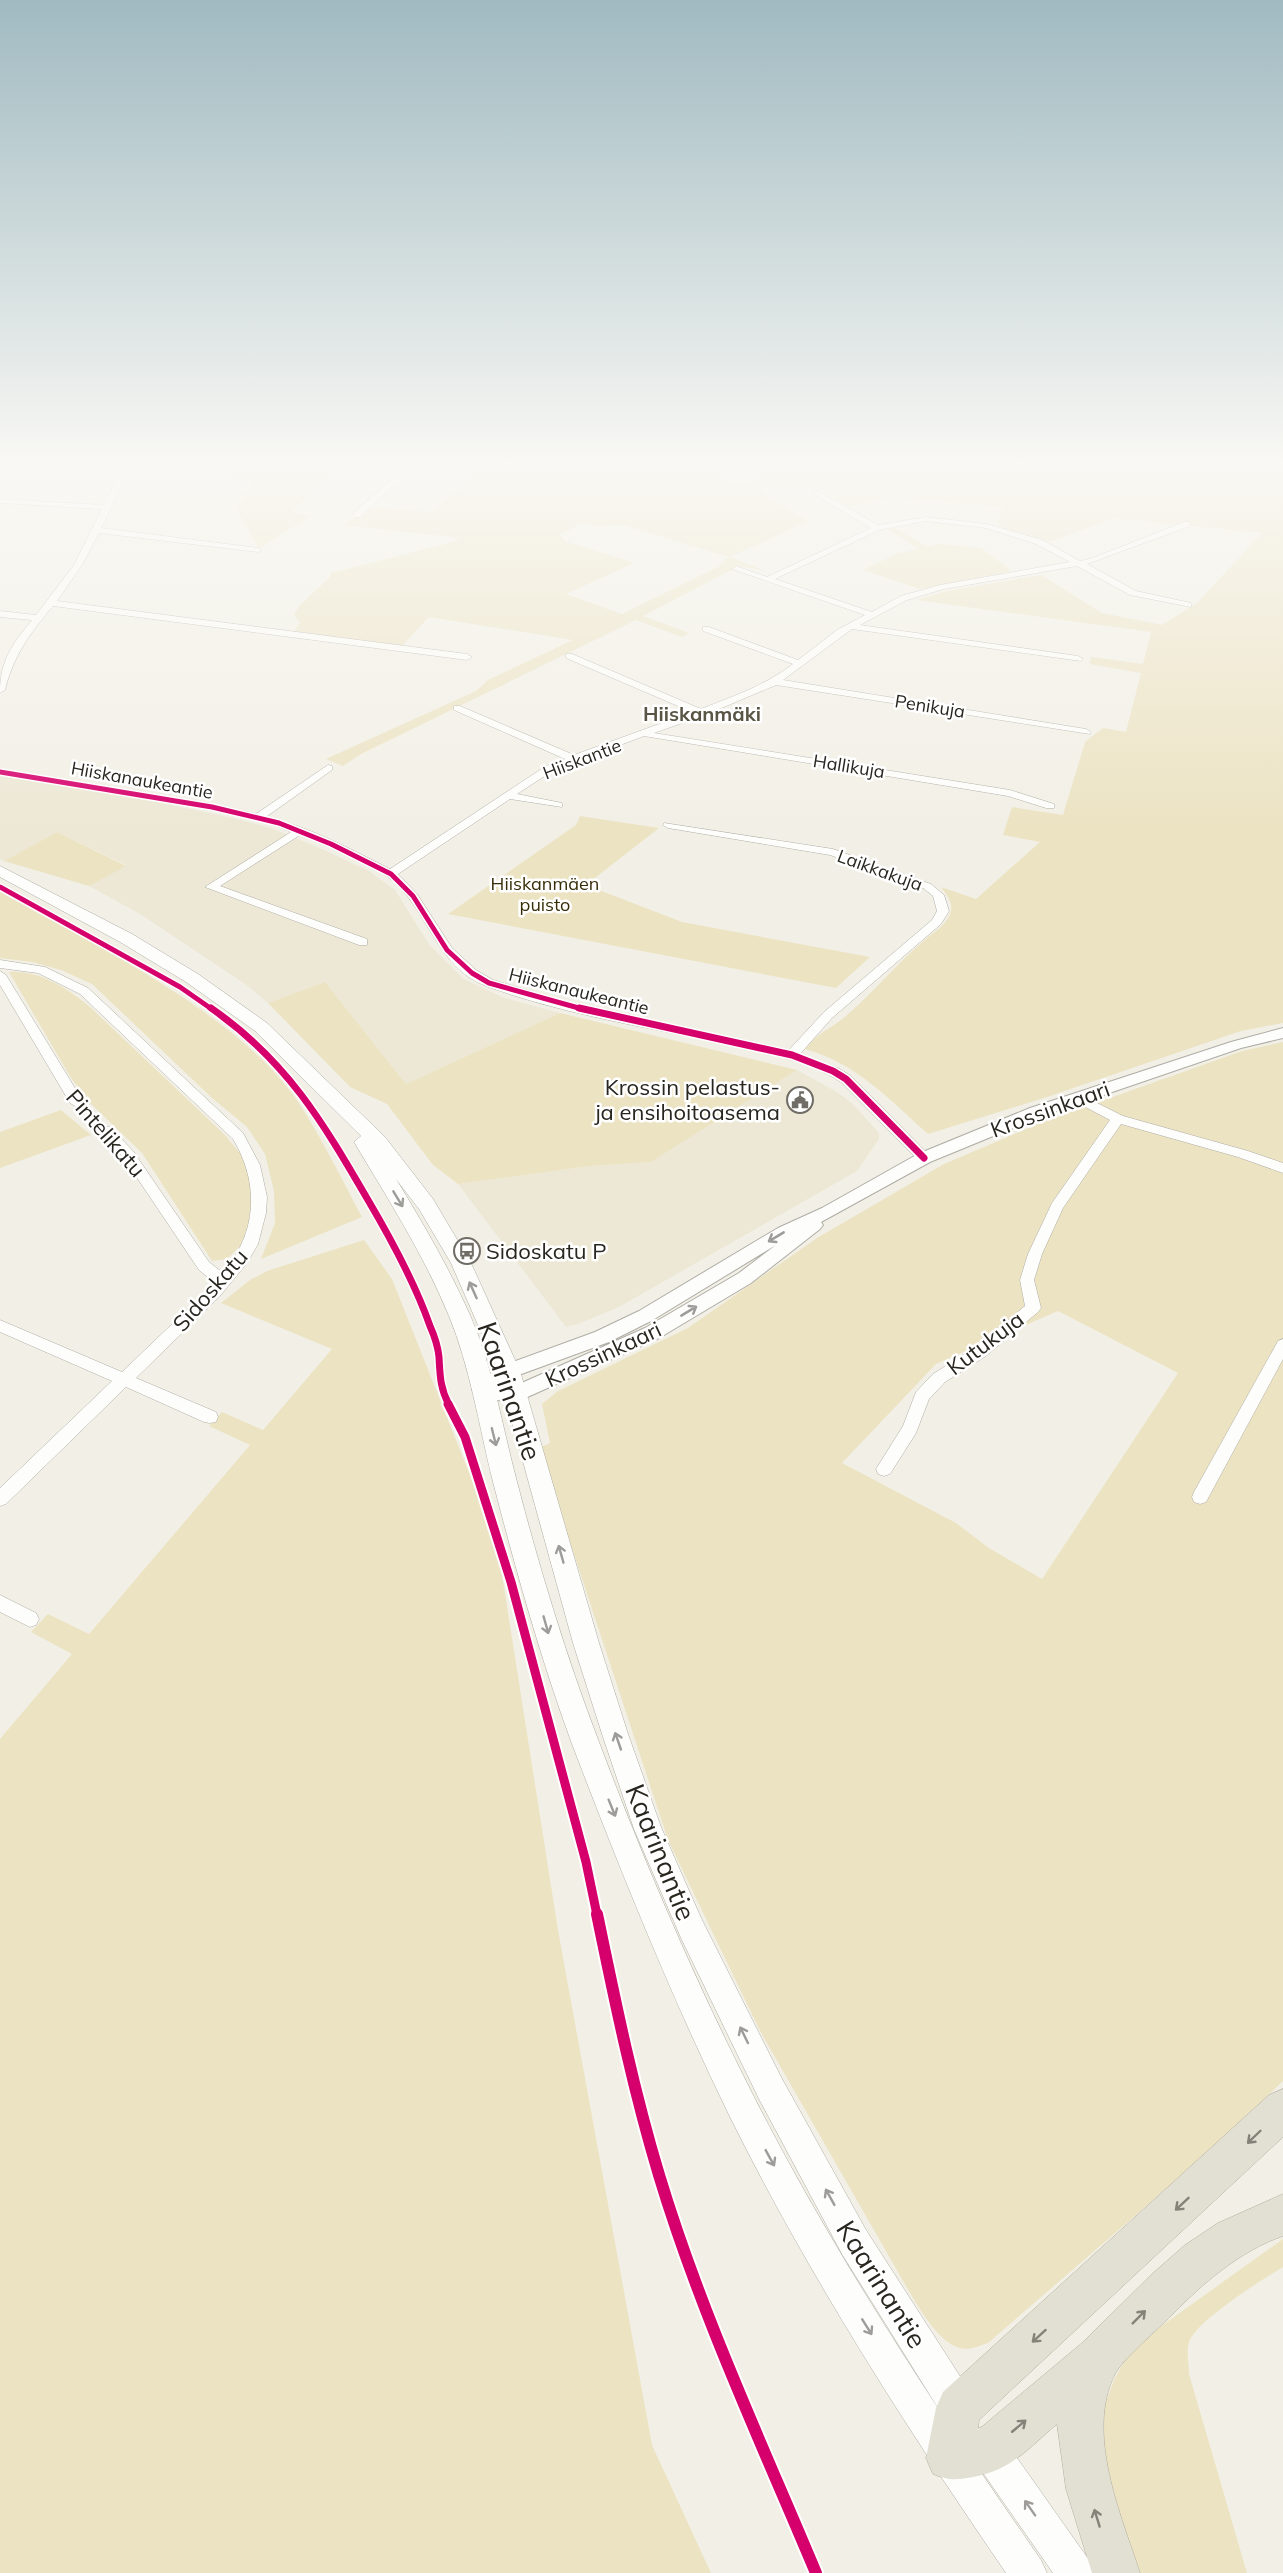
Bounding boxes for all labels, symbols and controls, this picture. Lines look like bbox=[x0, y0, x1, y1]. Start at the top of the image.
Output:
street label: Penikuja bbox=[893, 689, 967, 723]
district label: Hiiskanmäki bbox=[643, 701, 761, 726]
street label: Hiiskantie bbox=[540, 734, 624, 784]
street label: Hallikuja bbox=[812, 749, 886, 783]
street label: Hiiskanaukeantie bbox=[69, 756, 215, 804]
street label: Laikkakuja bbox=[834, 844, 926, 896]
park label: Hiiskanmäen puisto bbox=[491, 872, 599, 916]
street label: Hiiskanaukeantie bbox=[507, 962, 651, 1020]
place label: Krossin pelastus- ja ensihoitoasema bbox=[593, 1073, 780, 1126]
street label: Krossinkaari bbox=[986, 1074, 1114, 1144]
street label: Pintelikatu bbox=[60, 1083, 152, 1183]
public building icon: Krossin pelastus- ja ensihoitoasema bbox=[785, 1085, 815, 1115]
one-way arrow bbox=[393, 1190, 405, 1207]
one-way arrow bbox=[768, 1231, 785, 1243]
bus stop icon: Sidoskatu P bbox=[452, 1236, 482, 1266]
place label: Sidoskatu P bbox=[486, 1237, 607, 1265]
street label: Sidoskatu bbox=[166, 1243, 254, 1337]
one-way arrow bbox=[467, 1281, 478, 1299]
one-way arrow bbox=[680, 1305, 697, 1317]
street label: Kutukuja bbox=[941, 1305, 1029, 1381]
street label: Krossinkaari bbox=[540, 1315, 666, 1393]
street label: Kaarinantie bbox=[470, 1317, 550, 1465]
one-way arrow bbox=[489, 1427, 500, 1446]
one-way arrow bbox=[555, 1545, 566, 1564]
one-way arrow bbox=[541, 1615, 552, 1634]
one-way arrow bbox=[611, 1732, 622, 1751]
street label: Kaarinantie bbox=[618, 1779, 704, 1925]
one-way arrow bbox=[607, 1799, 618, 1817]
one-way arrow bbox=[738, 2027, 749, 2045]
one-way arrow bbox=[1247, 2129, 1262, 2144]
one-way arrow bbox=[765, 2149, 776, 2167]
one-way arrow bbox=[824, 2189, 836, 2206]
one-way arrow bbox=[1175, 2197, 1190, 2211]
street label: Kaarinantie bbox=[829, 2214, 935, 2354]
one-way arrow bbox=[1132, 2310, 1147, 2325]
one-way arrow bbox=[862, 2318, 874, 2335]
one-way arrow bbox=[1031, 2329, 1046, 2343]
one-way arrow bbox=[1011, 2420, 1027, 2433]
one-way arrow bbox=[1024, 2500, 1036, 2517]
one-way arrow bbox=[1091, 2508, 1102, 2527]

